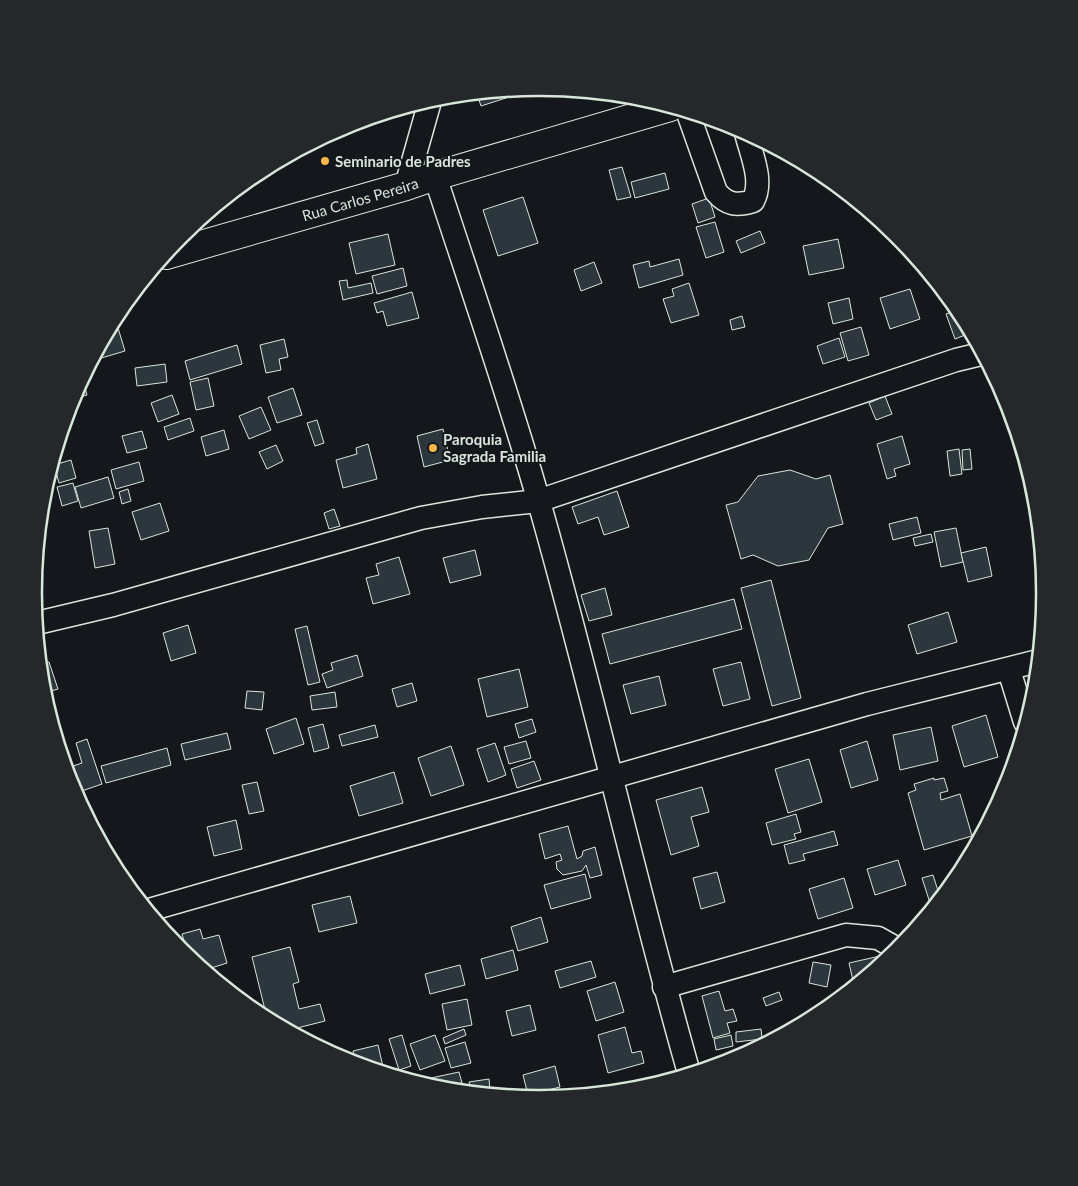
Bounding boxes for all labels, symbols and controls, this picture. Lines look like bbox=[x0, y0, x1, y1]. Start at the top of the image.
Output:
place label: Seminario de Padres bbox=[335, 152, 471, 170]
marker: Seminario de Padres bbox=[319, 155, 331, 167]
street label: Rua Carlos Pereira bbox=[300, 173, 421, 224]
place label: Paroquia Sagrada Familia bbox=[443, 430, 546, 465]
marker: Paroquia Sagrada Familia bbox=[427, 442, 439, 454]

